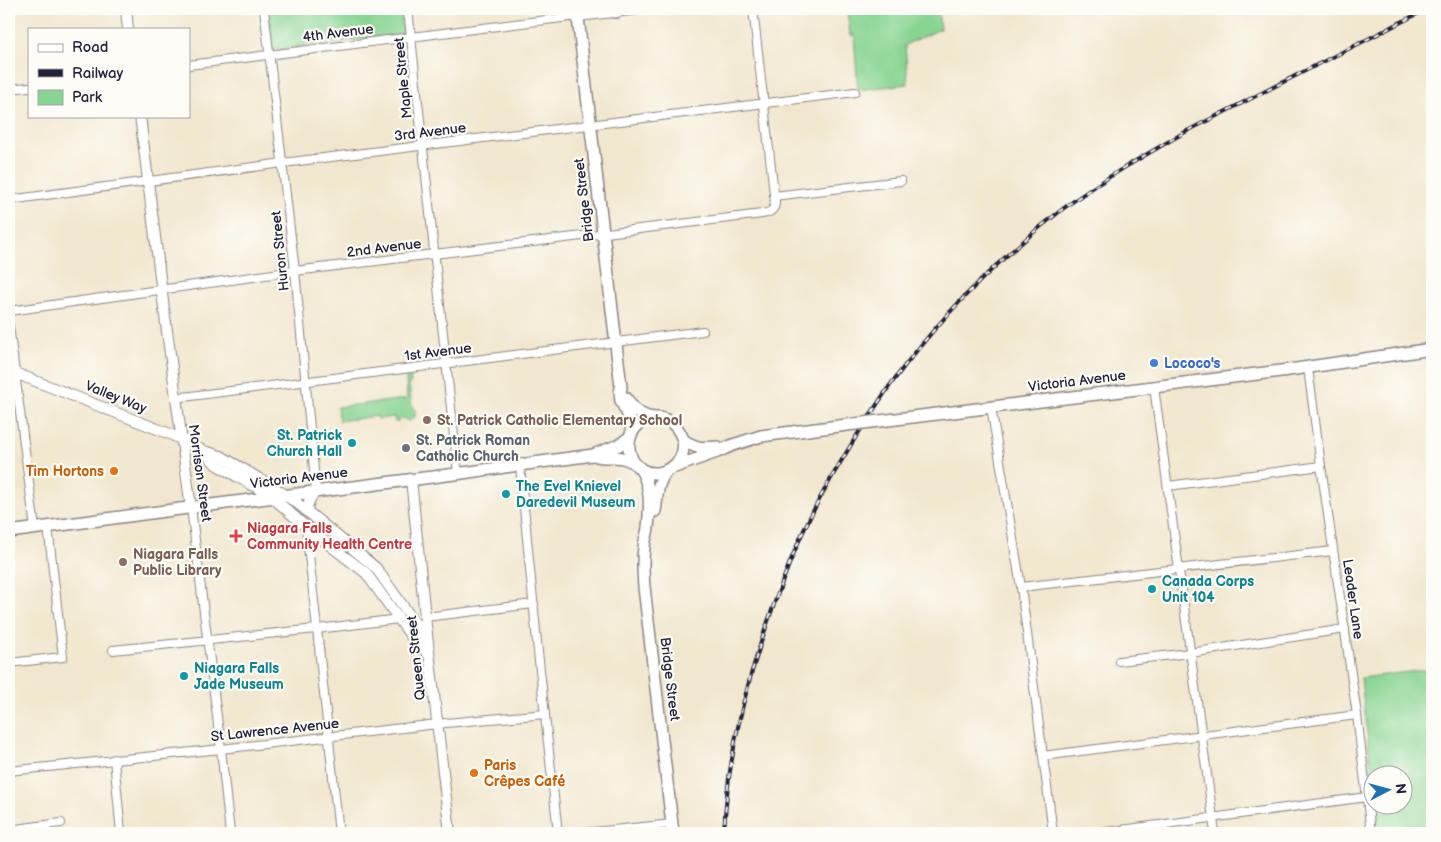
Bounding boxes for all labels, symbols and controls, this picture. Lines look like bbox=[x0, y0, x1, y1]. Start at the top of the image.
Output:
street label: 4th Avenue bbox=[302, 20, 374, 46]
legend bbox=[28, 28, 190, 118]
street label: Maple Street bbox=[390, 36, 416, 119]
text: Road bbox=[72, 38, 108, 57]
text: Railway bbox=[72, 64, 123, 83]
text: Park bbox=[72, 88, 103, 107]
street label: 3rd Avenue bbox=[393, 119, 467, 145]
street label: Bridge Street bbox=[570, 156, 598, 243]
street label: Huron Street bbox=[267, 209, 293, 292]
street label: 2nd Avenue bbox=[346, 235, 422, 261]
street label: 1st Avenue bbox=[404, 339, 472, 365]
place label: Lococo's bbox=[1164, 355, 1220, 372]
marker: Lococo's bbox=[1148, 357, 1160, 369]
street label: Victoria Avenue bbox=[1027, 367, 1127, 395]
street label: Valley Way bbox=[83, 377, 150, 417]
place label: St. Patrick Catholic Elementary School bbox=[437, 412, 682, 429]
marker: St. Patrick Catholic Elementary School bbox=[421, 414, 433, 426]
street label: Morrison Street bbox=[185, 423, 215, 523]
place label: St. Patrick Church Hall bbox=[267, 427, 343, 460]
place label: St. Patrick Roman Catholic Church bbox=[416, 432, 530, 465]
marker: St. Patrick Church Hall bbox=[346, 437, 358, 449]
marker: St. Patrick Roman Catholic Church bbox=[400, 442, 412, 454]
place label: Tim Hortons bbox=[26, 463, 104, 480]
street label: Victoria Avenue bbox=[249, 464, 349, 492]
marker: Tim Hortons bbox=[108, 465, 120, 477]
place label: The Evel Knievel Daredevil Museum bbox=[516, 478, 635, 511]
marker: The Evel Knievel Daredevil Museum bbox=[500, 488, 512, 500]
place label: Niagara Falls Community Health Centre bbox=[247, 520, 412, 553]
marker: Niagara Falls Community Health Centre bbox=[229, 529, 243, 543]
place label: Niagara Falls Public Library bbox=[133, 546, 222, 579]
marker: Niagara Falls Public Library bbox=[117, 556, 129, 568]
street label: Leader Lane bbox=[1339, 558, 1367, 640]
place label: Canada Corps Unit 104 bbox=[1162, 573, 1254, 606]
marker: Canada Corps Unit 104 bbox=[1146, 583, 1158, 595]
street label: Queen Street bbox=[403, 614, 429, 701]
street label: Bridge Street bbox=[656, 636, 684, 723]
place label: Niagara Falls Jade Museum bbox=[194, 660, 284, 693]
marker: Niagara Falls Jade Museum bbox=[178, 670, 190, 682]
street label: St Lawrence Avenue bbox=[210, 715, 340, 745]
place label: Paris Crêpes Café bbox=[484, 757, 566, 790]
north arrow bbox=[1364, 764, 1414, 814]
marker: Paris Crêpes Café bbox=[468, 767, 480, 779]
text: N bbox=[1391, 783, 1409, 795]

